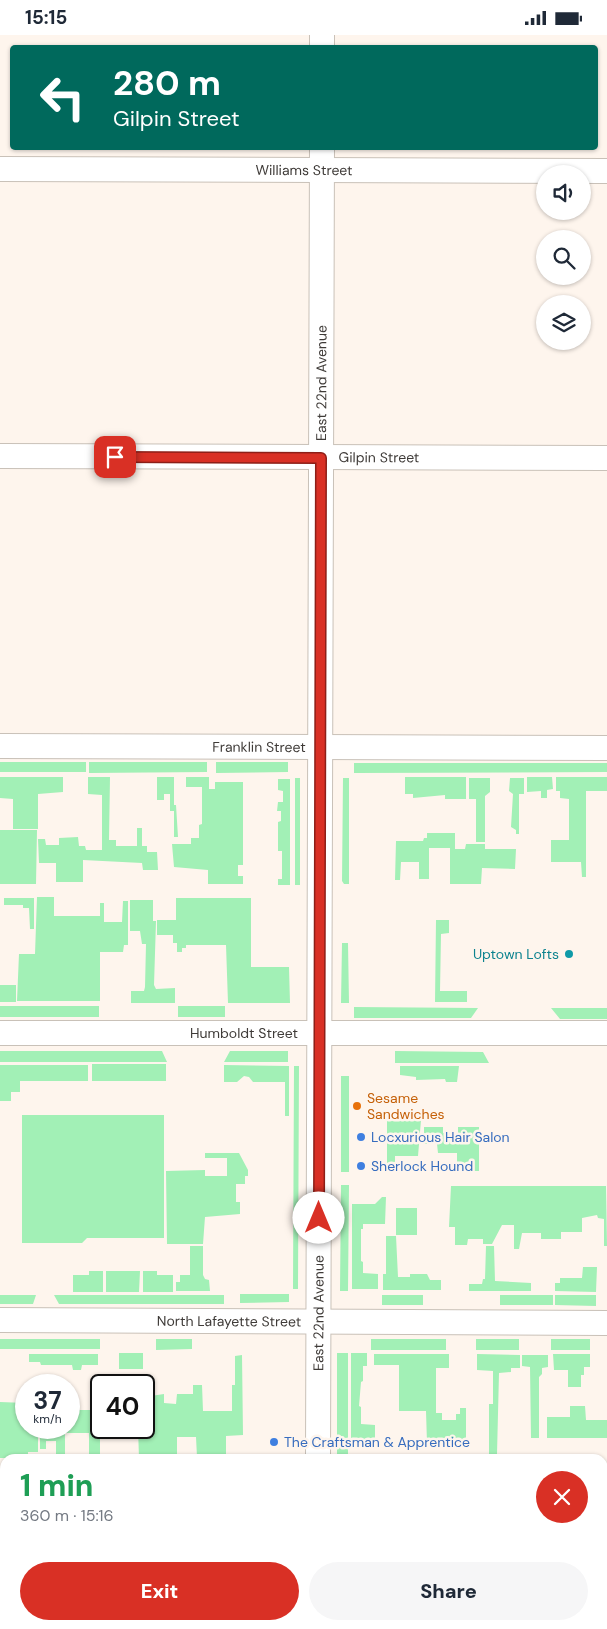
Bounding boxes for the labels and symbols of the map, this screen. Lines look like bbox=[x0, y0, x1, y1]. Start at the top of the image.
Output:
street label: Williams Street bbox=[255, 161, 353, 179]
street label: East 22nd Avenue bbox=[312, 325, 330, 441]
pin bbox=[94, 436, 136, 478]
street label: Gilpin Street bbox=[339, 448, 419, 466]
street label: Franklin Street bbox=[212, 738, 306, 756]
place label: Uptown Lofts bbox=[473, 945, 559, 963]
marker: Uptown Lofts bbox=[563, 948, 575, 960]
street label: Humboldt Street bbox=[190, 1024, 298, 1042]
place label: Sesame Sandwiches bbox=[367, 1089, 445, 1123]
marker: Sesame Sandwiches bbox=[351, 1100, 363, 1112]
place label: Locxurious Hair Salon bbox=[371, 1128, 510, 1146]
marker: Locxurious Hair Salon bbox=[355, 1131, 367, 1143]
place label: Sherlock Hound bbox=[371, 1157, 473, 1175]
marker: Sherlock Hound bbox=[355, 1160, 367, 1172]
position arrow bbox=[292, 1191, 344, 1243]
street label: East 22nd Avenue bbox=[309, 1255, 328, 1371]
street label: North Lafayette Street bbox=[157, 1312, 301, 1330]
speed limit sign: 40 bbox=[90, 1374, 155, 1439]
place label: The Craftsman & Apprentice bbox=[284, 1433, 470, 1451]
marker: The Craftsman & Apprentice bbox=[268, 1436, 280, 1448]

